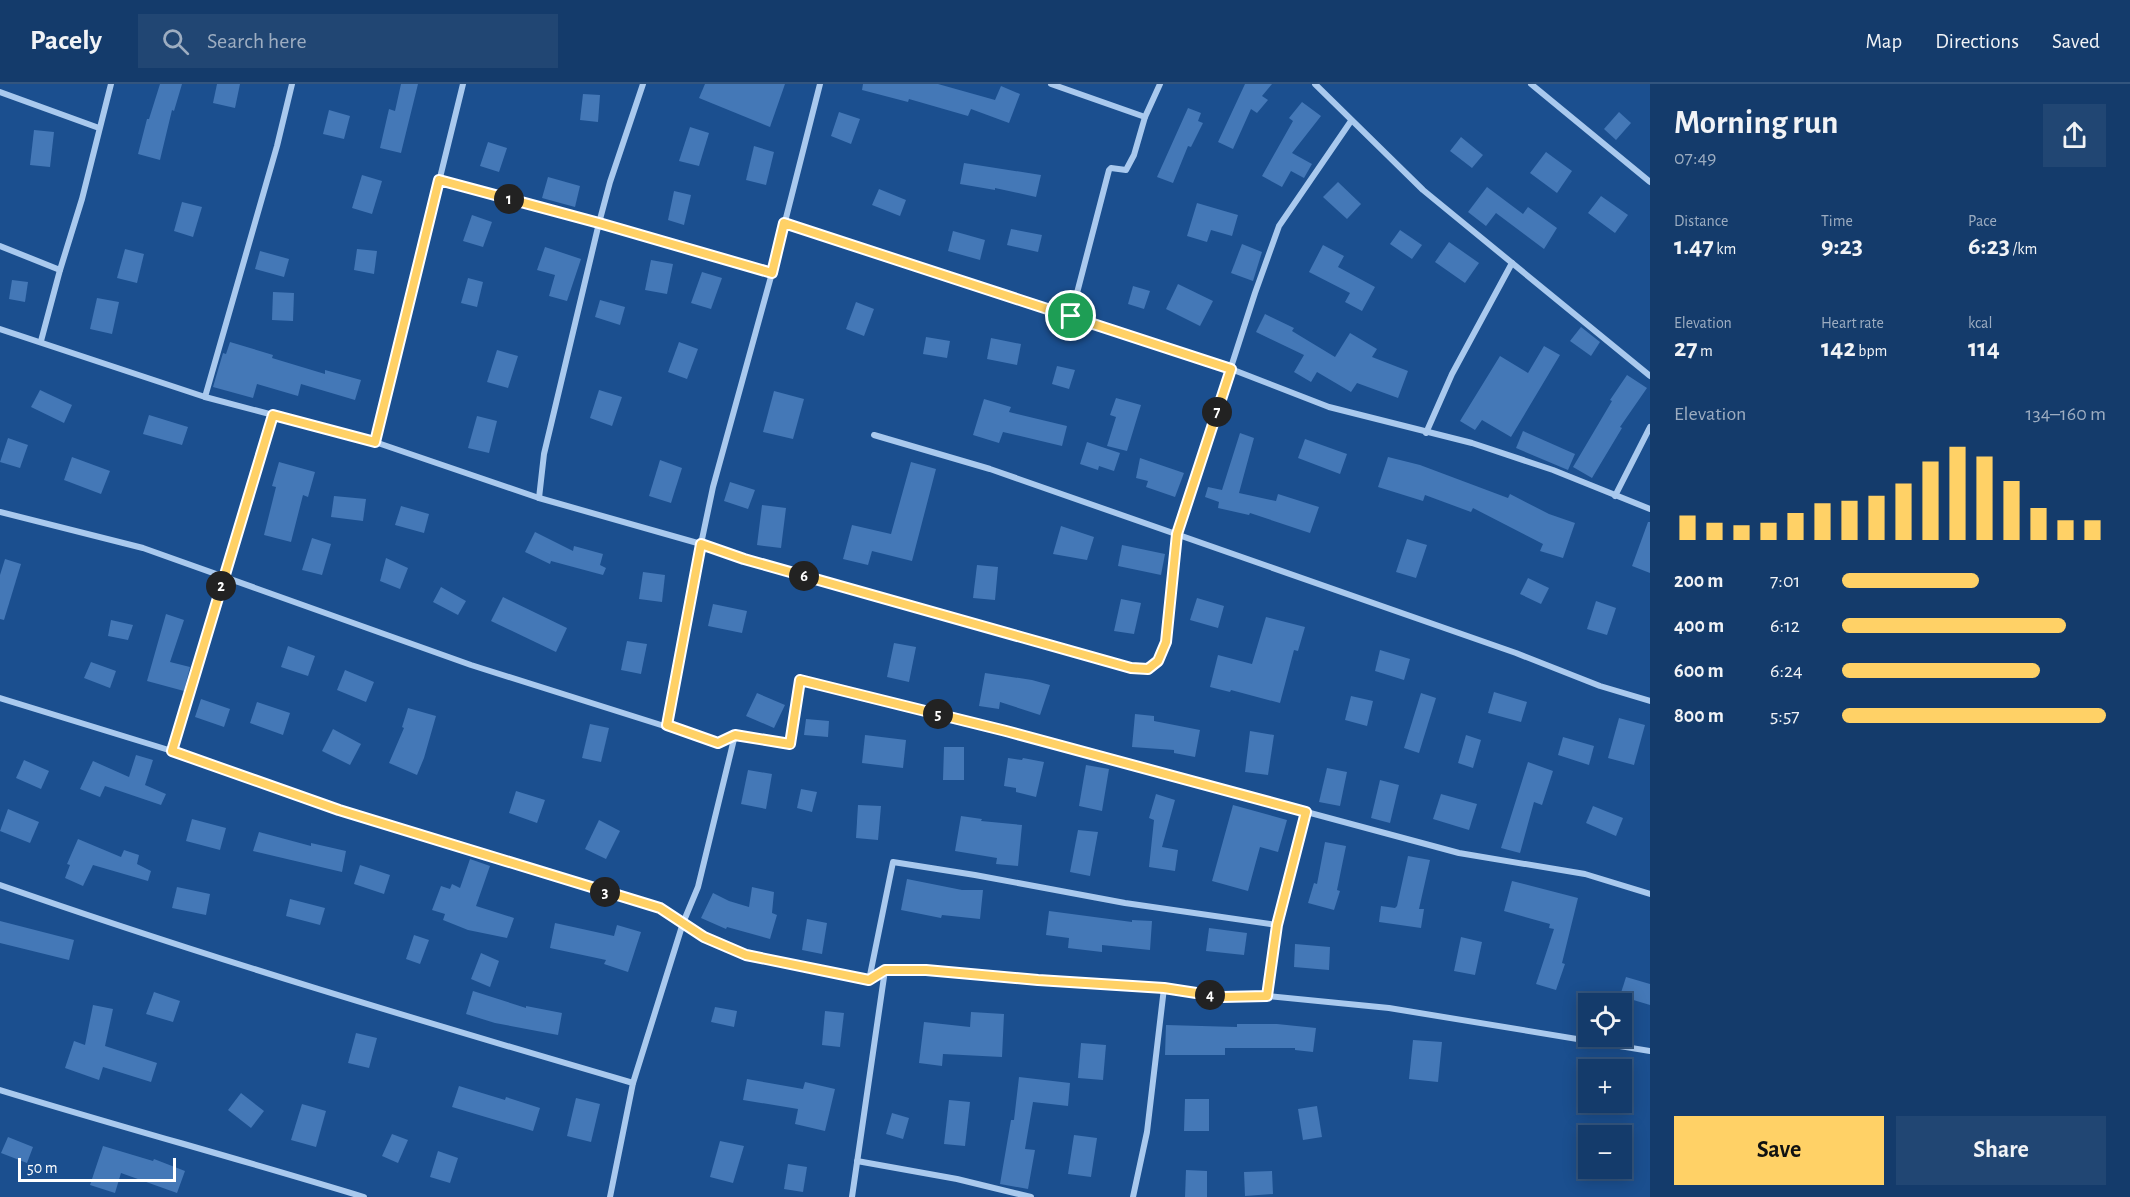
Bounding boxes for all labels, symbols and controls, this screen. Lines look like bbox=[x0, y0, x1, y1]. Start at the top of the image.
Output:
search box bbox=[138, 14, 558, 68]
icon: search bbox=[159, 25, 192, 58]
text: Pacely bbox=[30, 27, 102, 55]
text: Search here bbox=[207, 30, 307, 52]
text: Map bbox=[1866, 31, 1902, 52]
text: Directions bbox=[1935, 31, 2019, 52]
text: Saved bbox=[2052, 31, 2100, 52]
button: share bbox=[2043, 104, 2106, 167]
text: Morning run bbox=[1674, 107, 1838, 140]
text: 07:49 bbox=[1674, 148, 1717, 168]
pin: 1 bbox=[494, 184, 524, 214]
text: 1 bbox=[506, 191, 512, 207]
text: Distance bbox=[1674, 213, 1728, 229]
text: Time bbox=[1821, 213, 1853, 229]
text: Pace bbox=[1968, 213, 1997, 229]
text: 1.47 bbox=[1674, 233, 1714, 259]
text: 9:23 bbox=[1821, 233, 1863, 259]
text: 6:23 bbox=[1968, 233, 2010, 259]
text: km bbox=[1714, 241, 1736, 257]
text: /km bbox=[2010, 241, 2037, 257]
pin bbox=[1045, 290, 1096, 341]
icon: arrive bbox=[1054, 299, 1087, 332]
text: Elevation bbox=[1674, 315, 1732, 331]
text: Heart rate bbox=[1821, 315, 1884, 331]
text: kcal bbox=[1968, 315, 1992, 331]
text: 27 bbox=[1674, 335, 1697, 361]
text: 142 bbox=[1821, 335, 1856, 361]
text: 114 bbox=[1968, 335, 2000, 361]
text: m bbox=[1697, 343, 1713, 359]
text: bpm bbox=[1856, 343, 1887, 359]
pin: 7 bbox=[1202, 397, 1232, 427]
text: 7 bbox=[1214, 404, 1220, 420]
text: Elevation bbox=[1674, 404, 1746, 424]
text: 134–160 m bbox=[2026, 404, 2106, 424]
pin: 6 bbox=[789, 561, 819, 591]
text: 6 bbox=[800, 568, 808, 584]
pin: 2 bbox=[206, 571, 236, 601]
text: 200 m bbox=[1674, 571, 1723, 591]
text: 7:01 bbox=[1770, 571, 1800, 591]
text: 2 bbox=[217, 578, 225, 594]
text: 400 m bbox=[1674, 616, 1724, 636]
text: 6:12 bbox=[1770, 616, 1800, 636]
text: 600 m bbox=[1674, 661, 1724, 681]
text: 6:24 bbox=[1770, 661, 1803, 681]
pin: 5 bbox=[923, 699, 953, 729]
text: 5 bbox=[935, 706, 941, 722]
text: 800 m bbox=[1674, 706, 1724, 726]
text: 5:57 bbox=[1770, 706, 1800, 726]
pin: 3 bbox=[590, 877, 620, 907]
text: 3 bbox=[602, 884, 608, 900]
pin: 4 bbox=[1195, 980, 1225, 1010]
text: 4 bbox=[1206, 987, 1214, 1003]
map controls bbox=[1578, 993, 1632, 1179]
button: locate bbox=[1578, 993, 1632, 1047]
button: + bbox=[1578, 1059, 1632, 1113]
button: Save bbox=[1674, 1116, 1884, 1185]
button: Share bbox=[1896, 1116, 2106, 1185]
button: − bbox=[1578, 1125, 1632, 1179]
scale bar bbox=[18, 1155, 176, 1182]
text: 50 m bbox=[27, 1160, 58, 1176]

